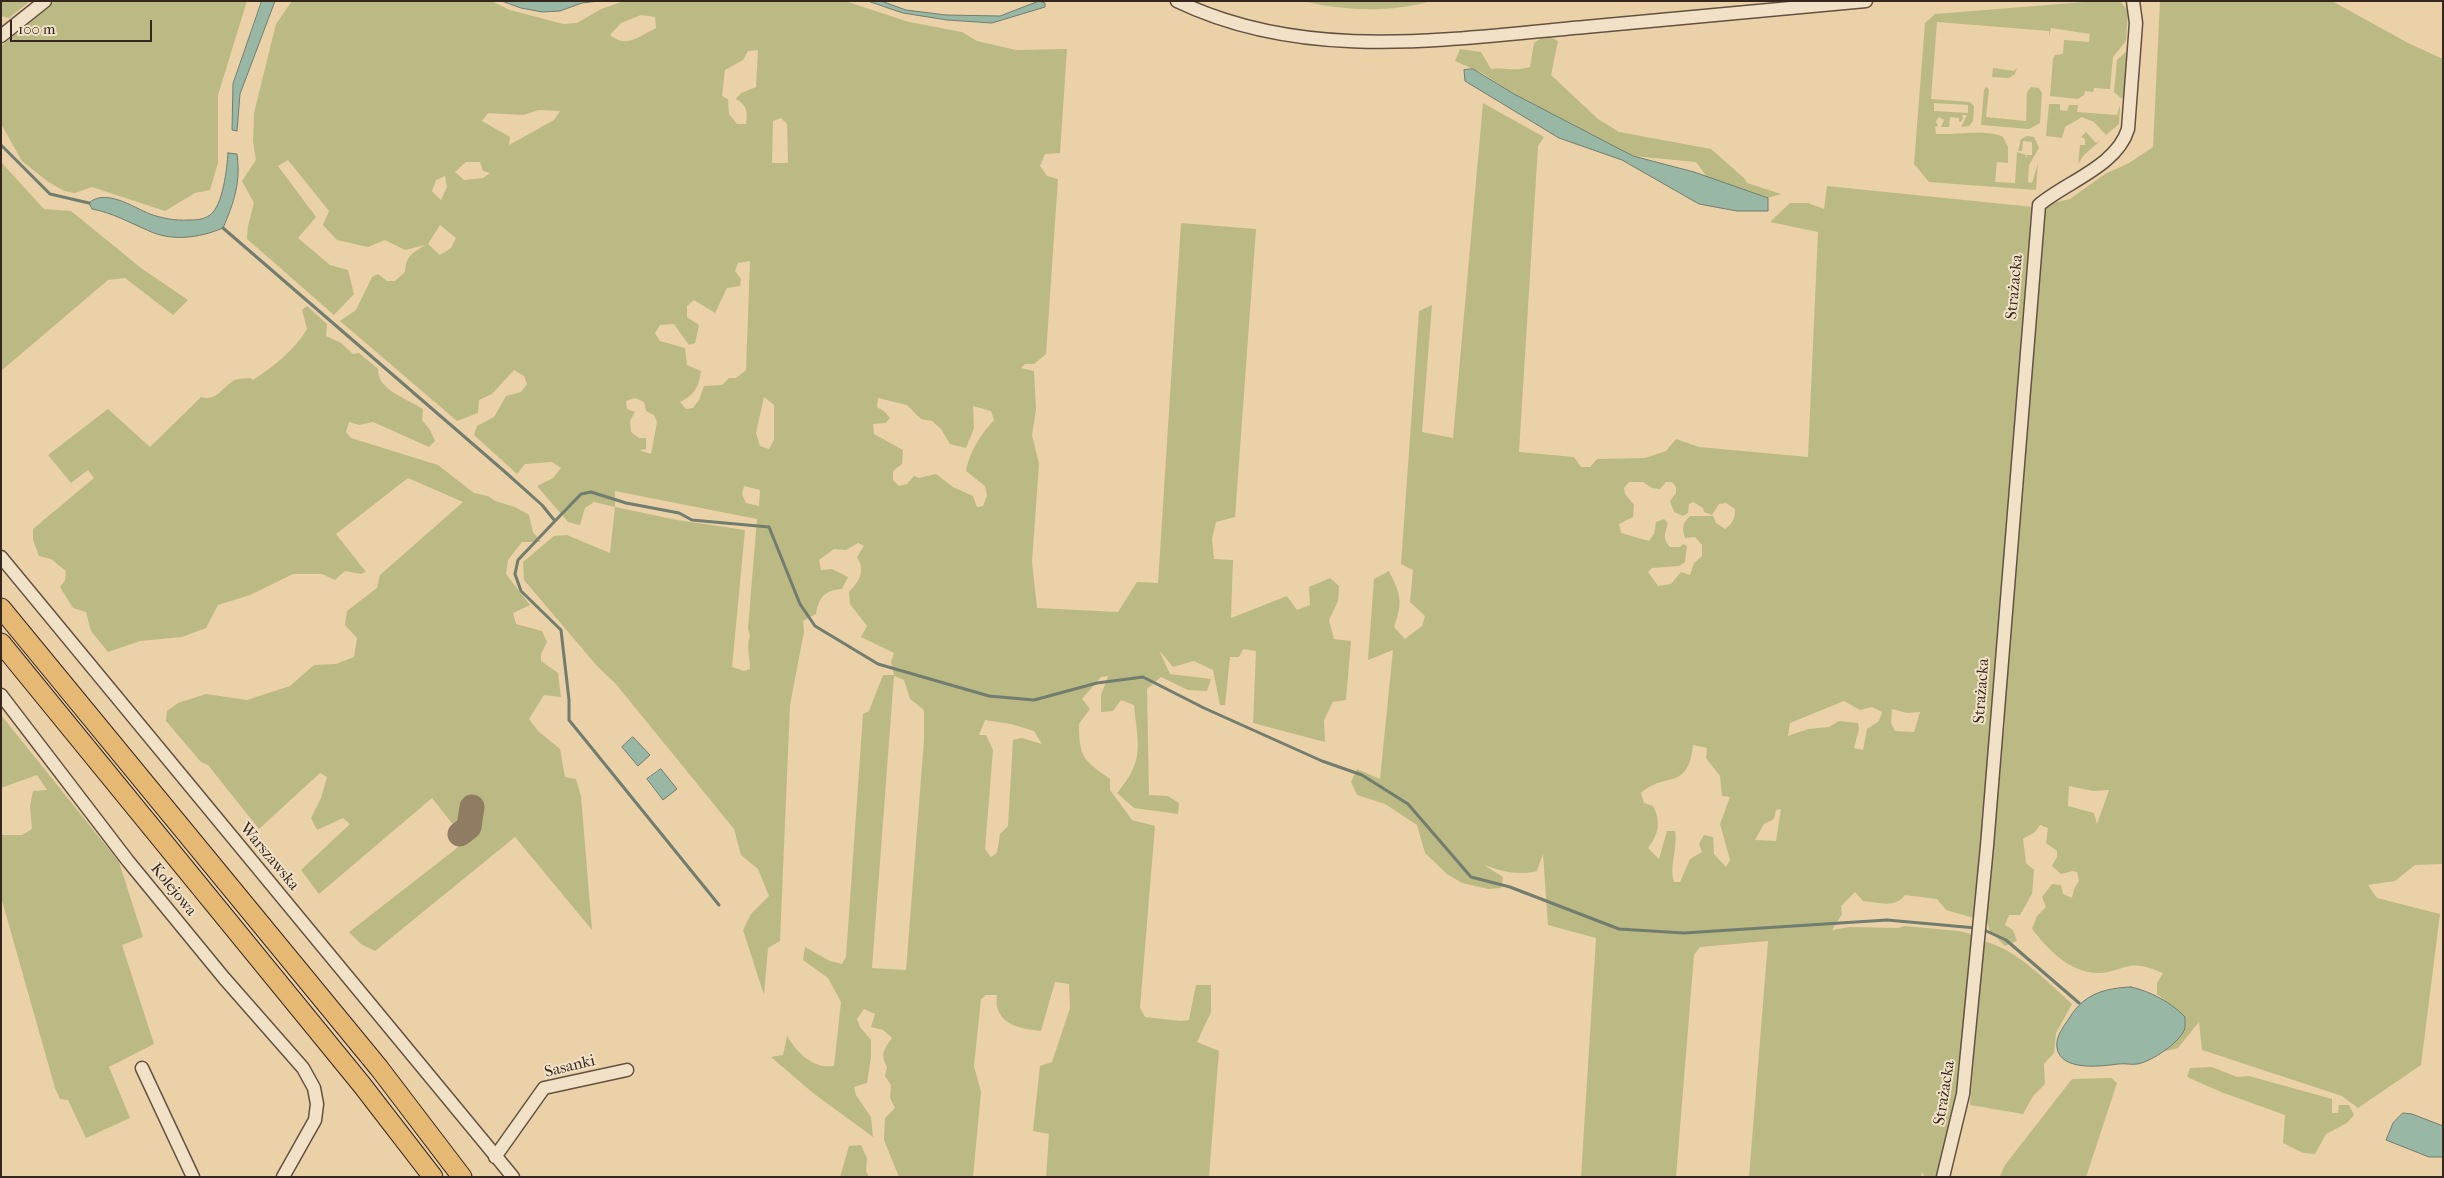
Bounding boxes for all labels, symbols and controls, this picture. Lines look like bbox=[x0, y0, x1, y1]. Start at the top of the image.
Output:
scale bar bbox=[12, 10, 155, 42]
text: 100 m bbox=[18, 20, 56, 38]
street label: Strażacka bbox=[2003, 254, 2027, 320]
street label: Strażacka bbox=[1970, 658, 1994, 724]
street label: Warszawska bbox=[235, 819, 303, 895]
street label: Kolejowa bbox=[146, 860, 200, 920]
street label: Sasanki bbox=[543, 1051, 597, 1083]
street label: Strażacka bbox=[1930, 1059, 1960, 1127]

